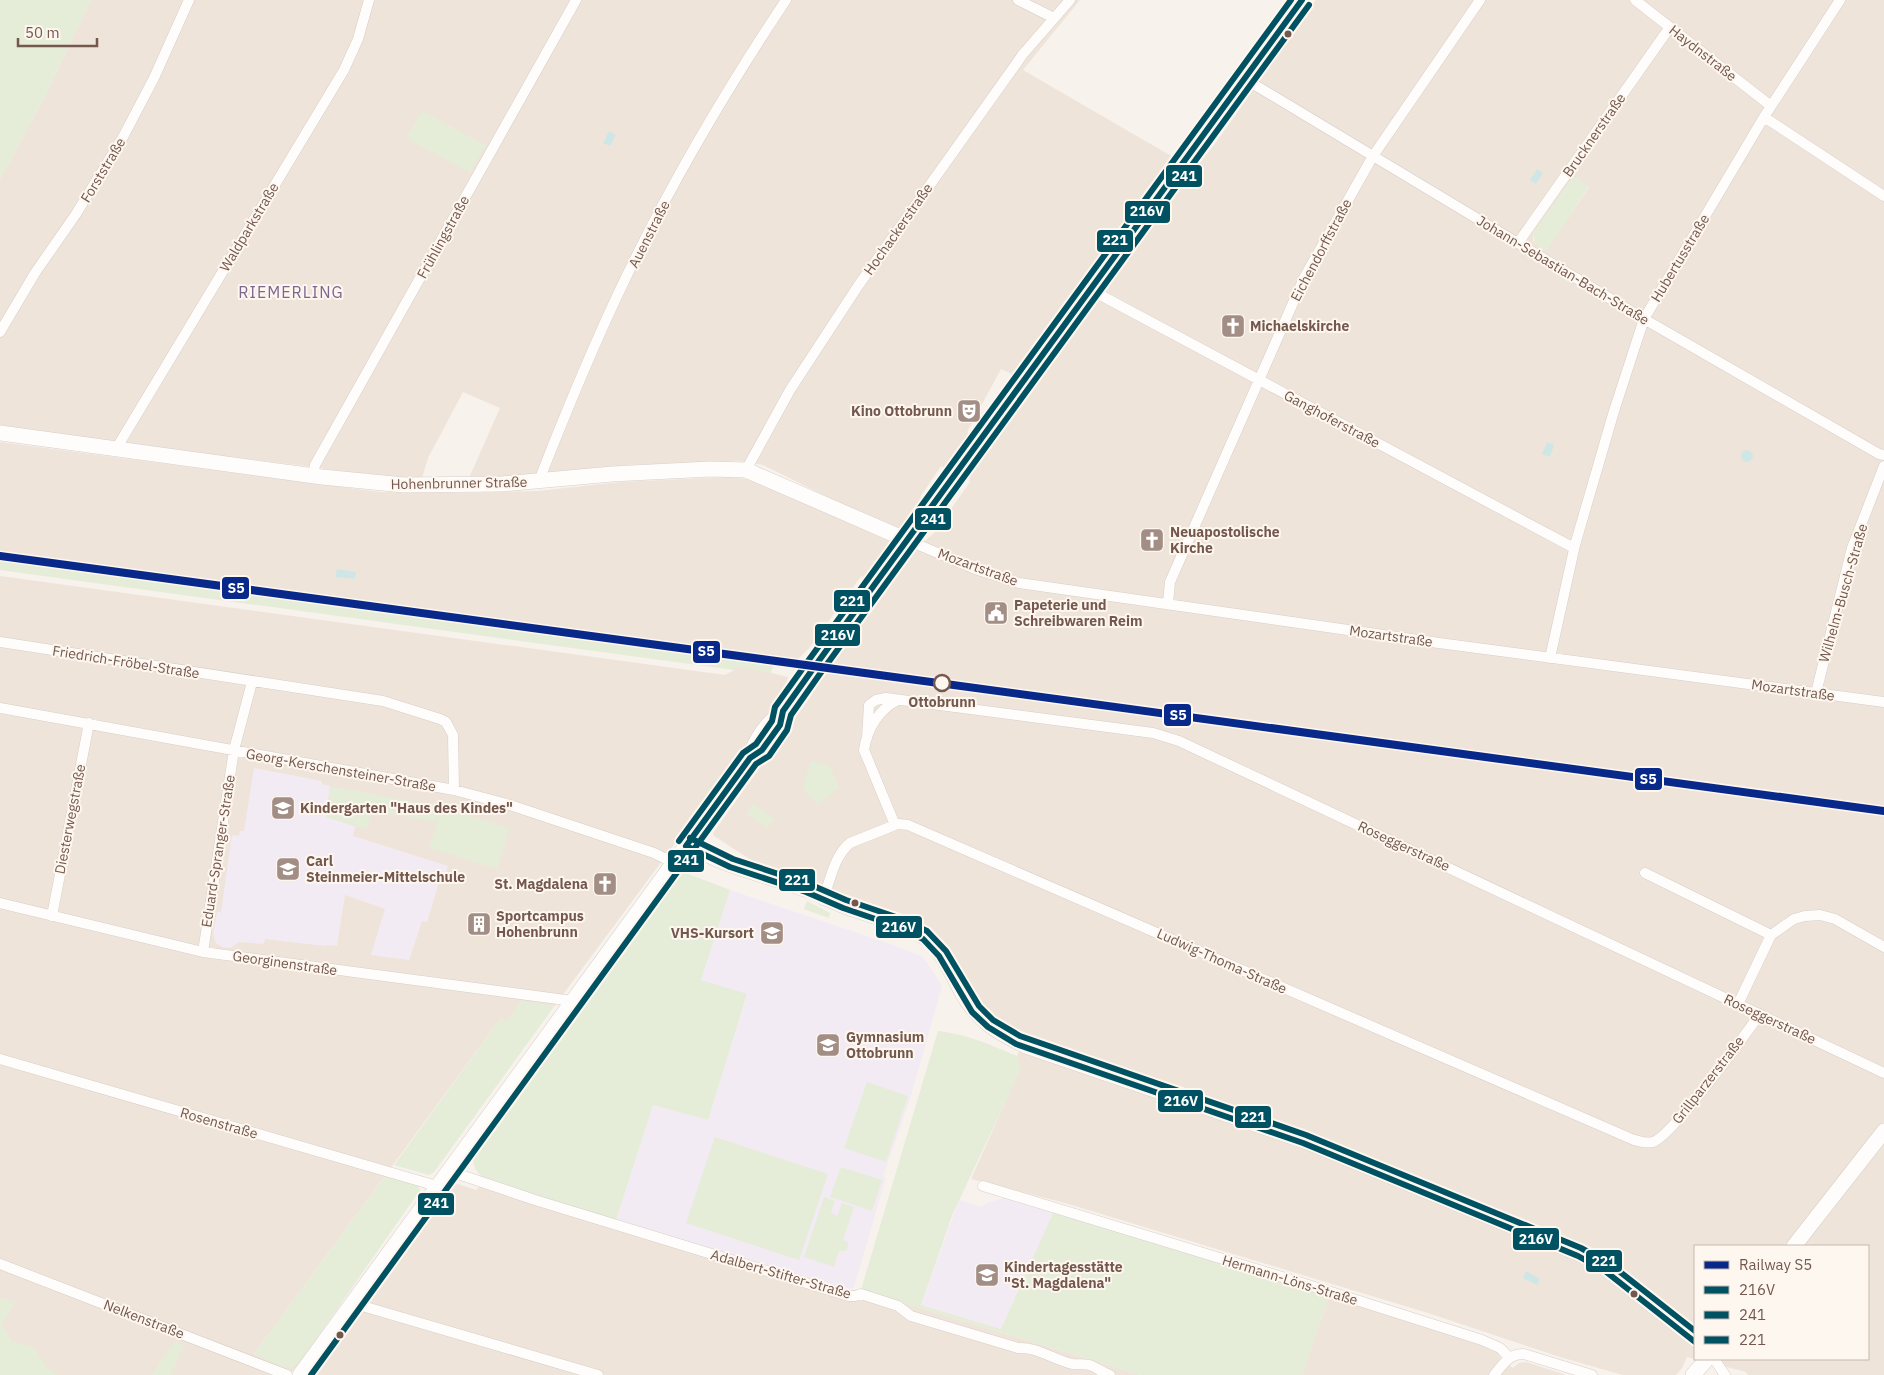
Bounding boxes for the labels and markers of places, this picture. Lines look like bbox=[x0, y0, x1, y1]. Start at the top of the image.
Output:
unlabelled marker bbox=[1283, 29, 1293, 39]
church icon: Michaelskirche bbox=[1220, 313, 1246, 339]
place label: Michaelskirche bbox=[1250, 317, 1349, 335]
theatre icon: Kino Ottobrunn bbox=[956, 398, 982, 424]
place label: Kino Ottobrunn bbox=[851, 402, 952, 420]
place label: Neuapostolische Kirche bbox=[1170, 523, 1280, 557]
church icon: Neuapostolische Kirche bbox=[1139, 527, 1165, 553]
place label: Papeterie und Schreibwaren Reim bbox=[1014, 596, 1142, 630]
public building icon: Papeterie und Schreibwaren Reim bbox=[983, 600, 1009, 626]
marker: Ottobrunn bbox=[933, 674, 951, 692]
place label: Ottobrunn bbox=[908, 693, 976, 711]
school or university icon: Kindergarten "Haus des Kindes" bbox=[270, 795, 296, 821]
place label: Kindergarten "Haus des Kindes" bbox=[300, 799, 513, 817]
place label: Carl Steinmeier-Mittelschule bbox=[306, 852, 465, 886]
school or university icon: Carl Steinmeier-Mittelschule bbox=[275, 856, 301, 882]
church icon: St. Magdalena bbox=[592, 871, 618, 897]
place label: St. Magdalena bbox=[494, 875, 588, 893]
unlabelled marker bbox=[850, 898, 860, 908]
place label: Sportcampus Hohenbrunn bbox=[496, 907, 584, 941]
building icon: Sportcampus Hohenbrunn bbox=[466, 911, 492, 937]
school or university icon: VHS-Kursort bbox=[759, 920, 785, 946]
place label: VHS-Kursort bbox=[671, 924, 754, 942]
place label: Gymnasium Ottobrunn bbox=[846, 1028, 924, 1062]
school or university icon: Gymnasium Ottobrunn bbox=[815, 1032, 841, 1058]
place label: Kindertagesstätte "St. Magdalena" bbox=[1004, 1258, 1123, 1292]
school or university icon: Kindertagesstätte "St. Magdalena" bbox=[974, 1262, 1000, 1288]
unlabelled marker bbox=[1629, 1289, 1639, 1299]
unlabelled marker bbox=[335, 1330, 345, 1340]

